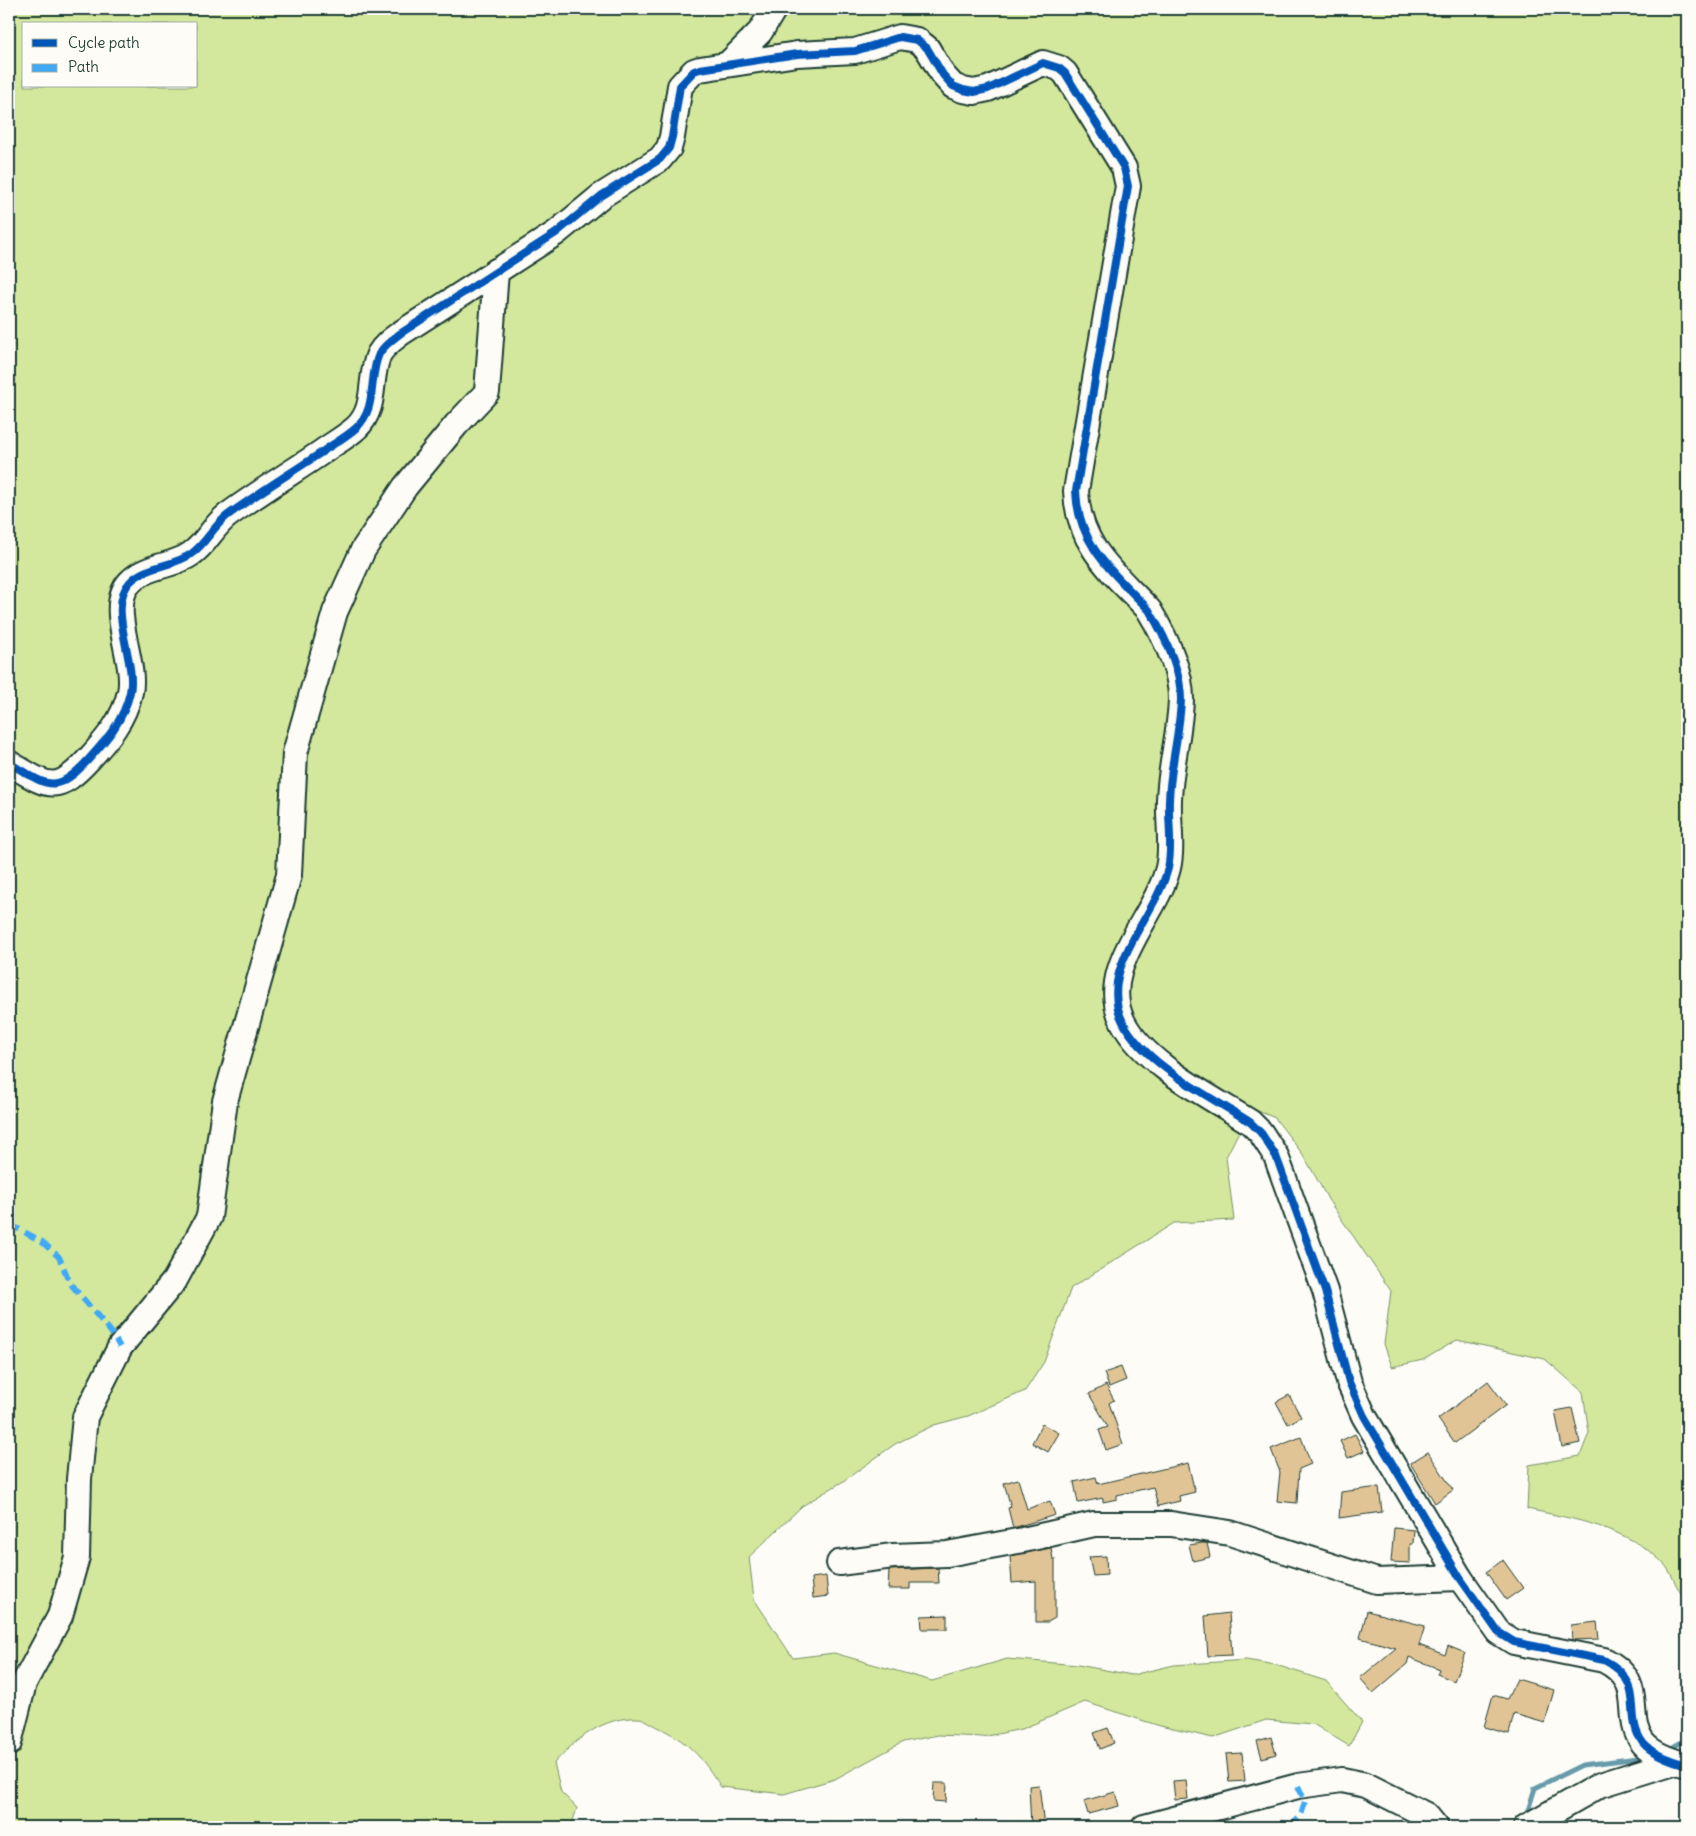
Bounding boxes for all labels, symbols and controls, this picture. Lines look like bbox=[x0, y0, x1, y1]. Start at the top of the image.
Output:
legend bbox=[22, 22, 198, 88]
text: Cycle path bbox=[68, 33, 140, 52]
text: Path bbox=[68, 57, 99, 76]

